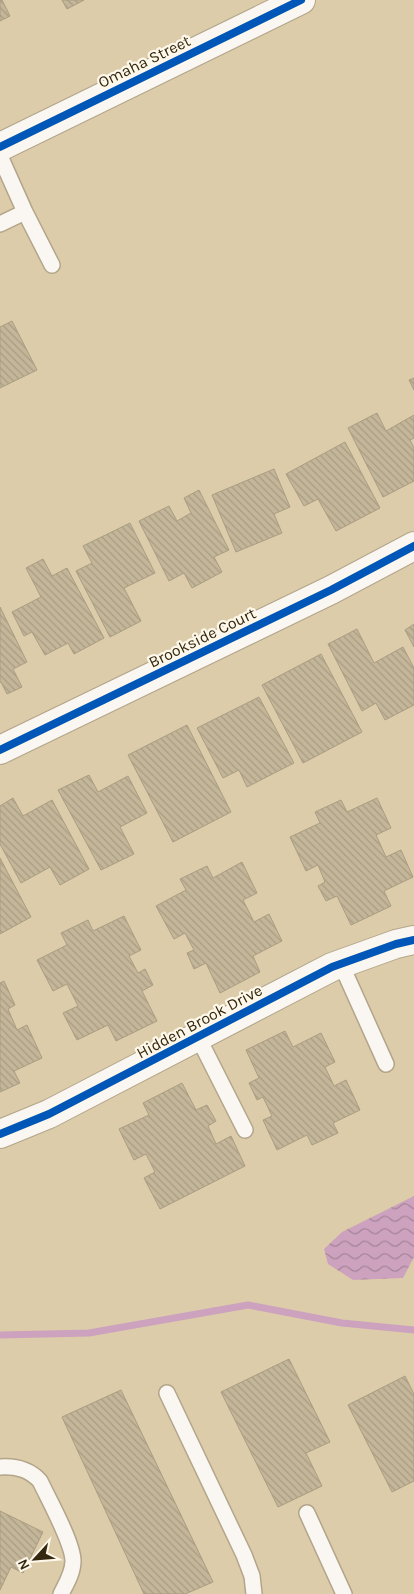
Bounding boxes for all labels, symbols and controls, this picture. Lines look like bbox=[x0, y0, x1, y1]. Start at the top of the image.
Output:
street label: Omaha Street bbox=[95, 31, 193, 92]
street label: Brookside Court bbox=[145, 603, 259, 672]
street label: Hidden Brook Drive bbox=[133, 980, 265, 1063]
north arrow bbox=[10, 1534, 60, 1584]
text: N bbox=[14, 1556, 34, 1573]

